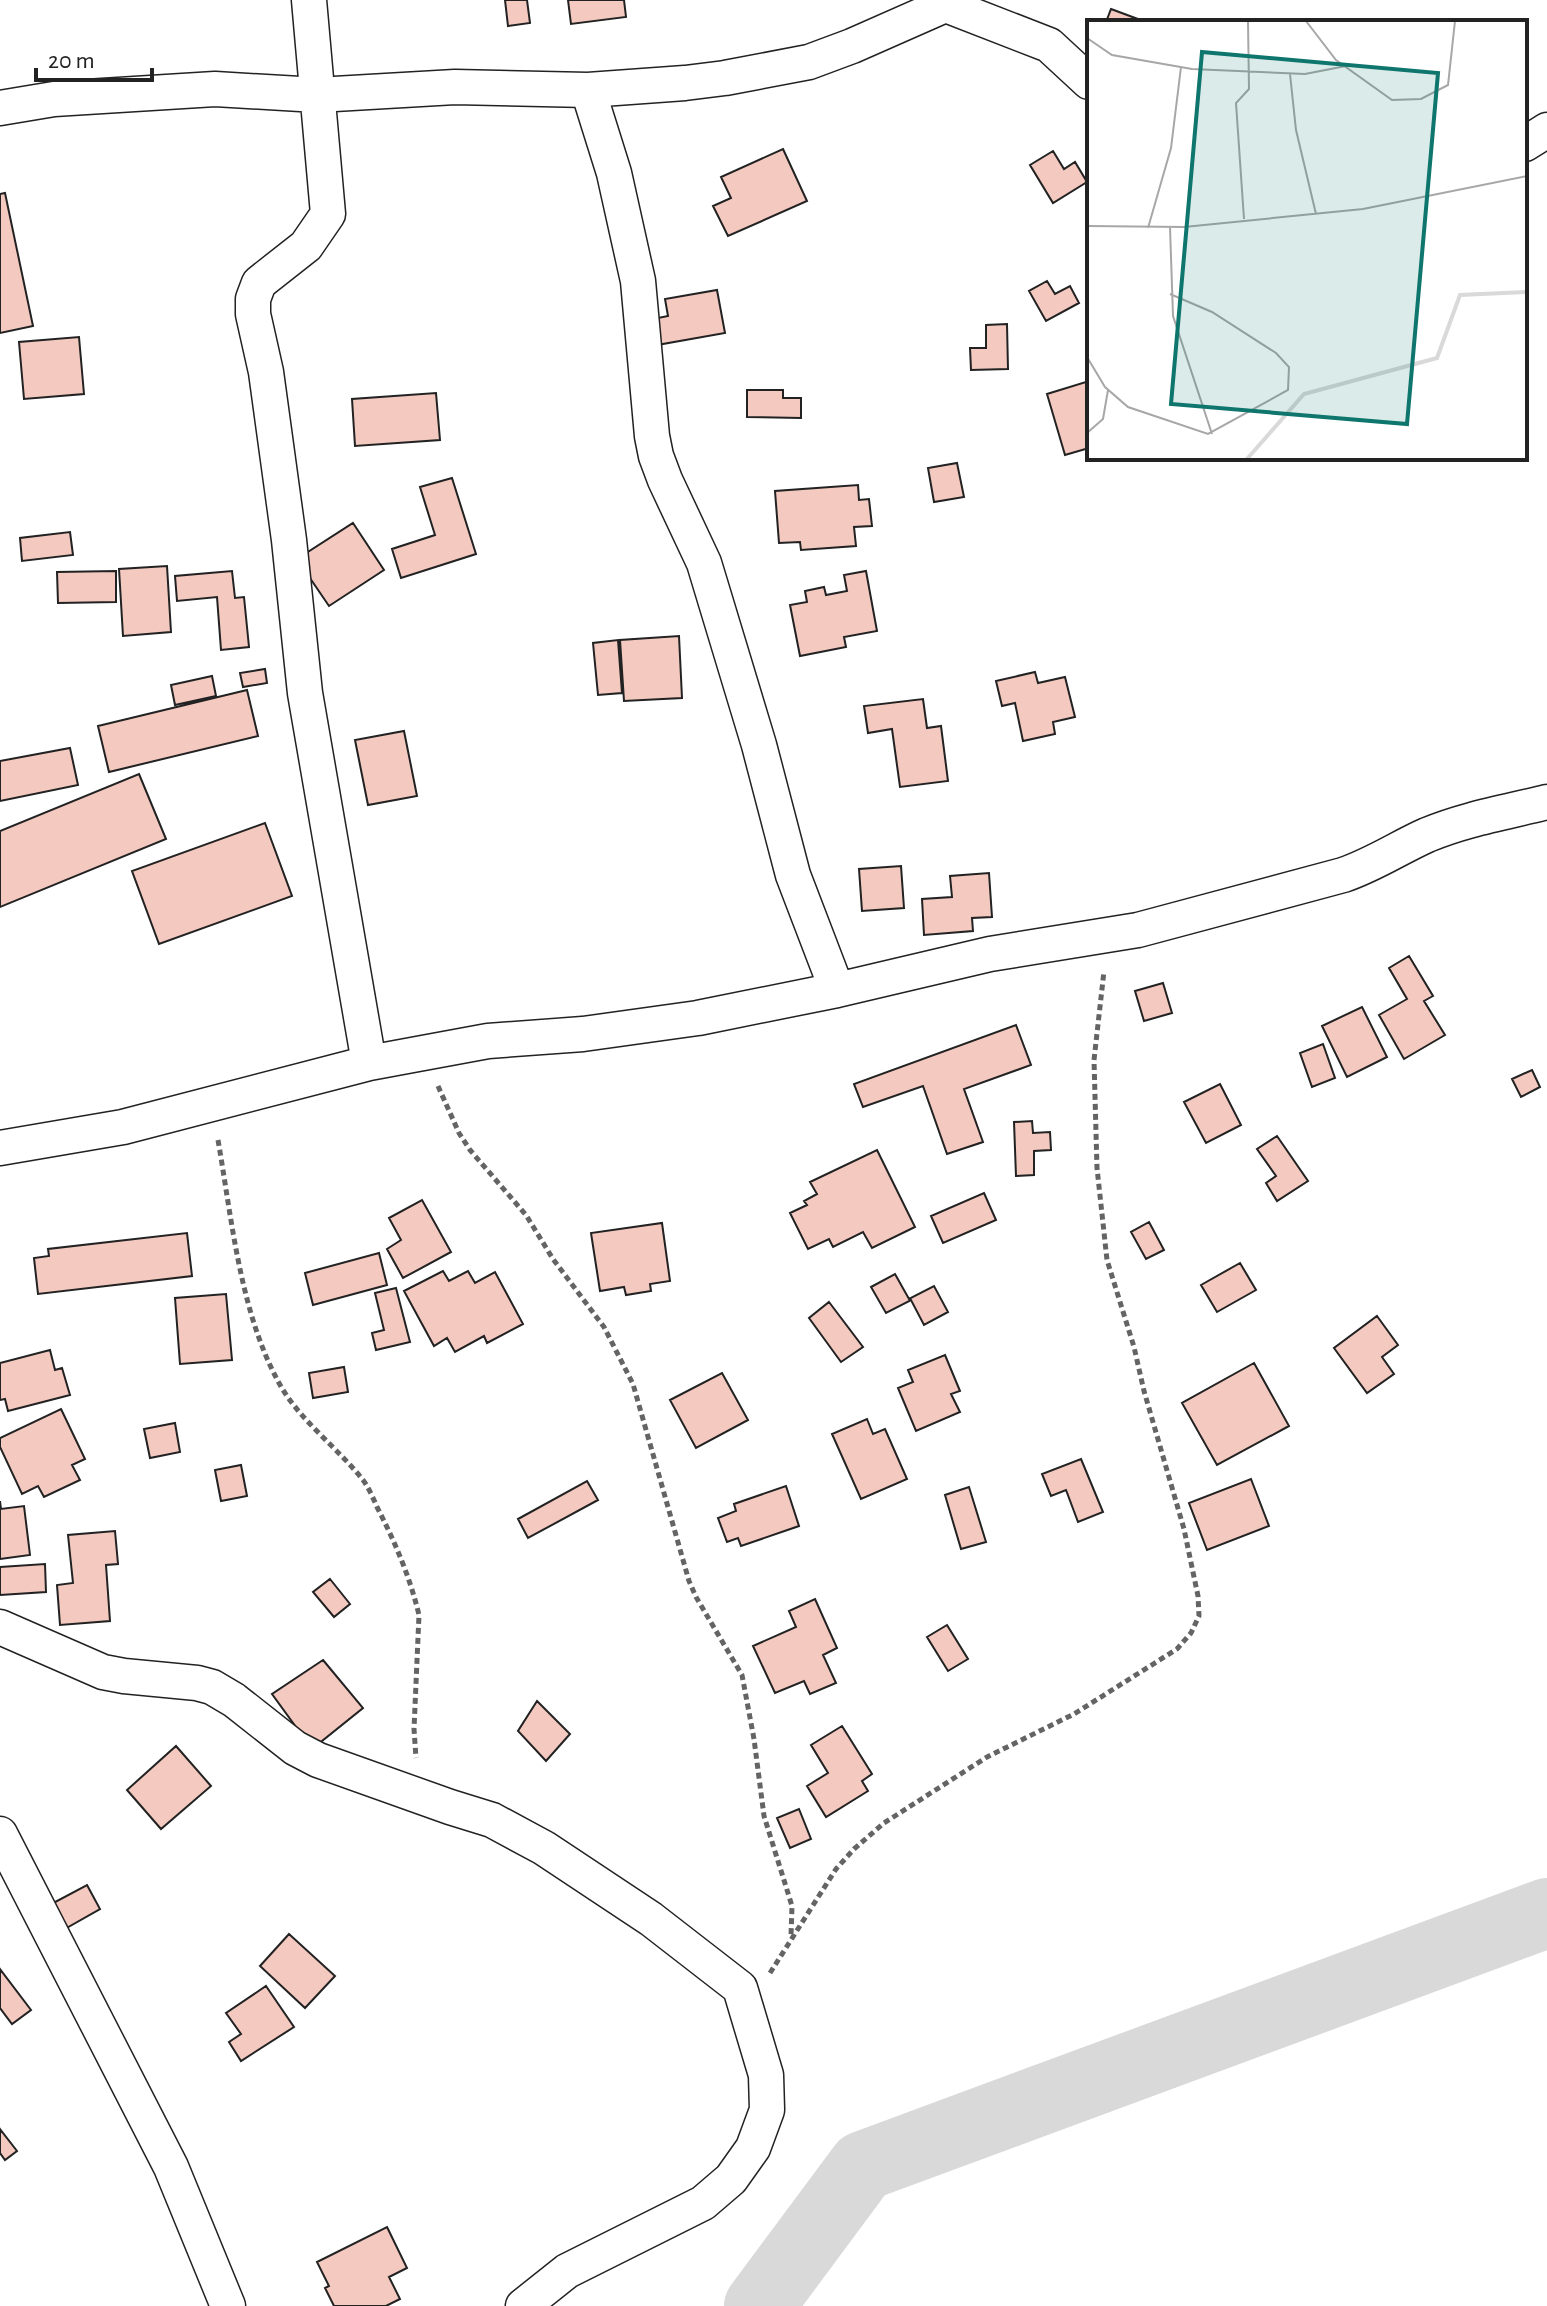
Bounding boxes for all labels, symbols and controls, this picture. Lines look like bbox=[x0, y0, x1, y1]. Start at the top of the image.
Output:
inset map bbox=[1087, 20, 1527, 460]
scale bar bbox=[36, 32, 152, 82]
text: 20 m bbox=[48, 49, 95, 73]

